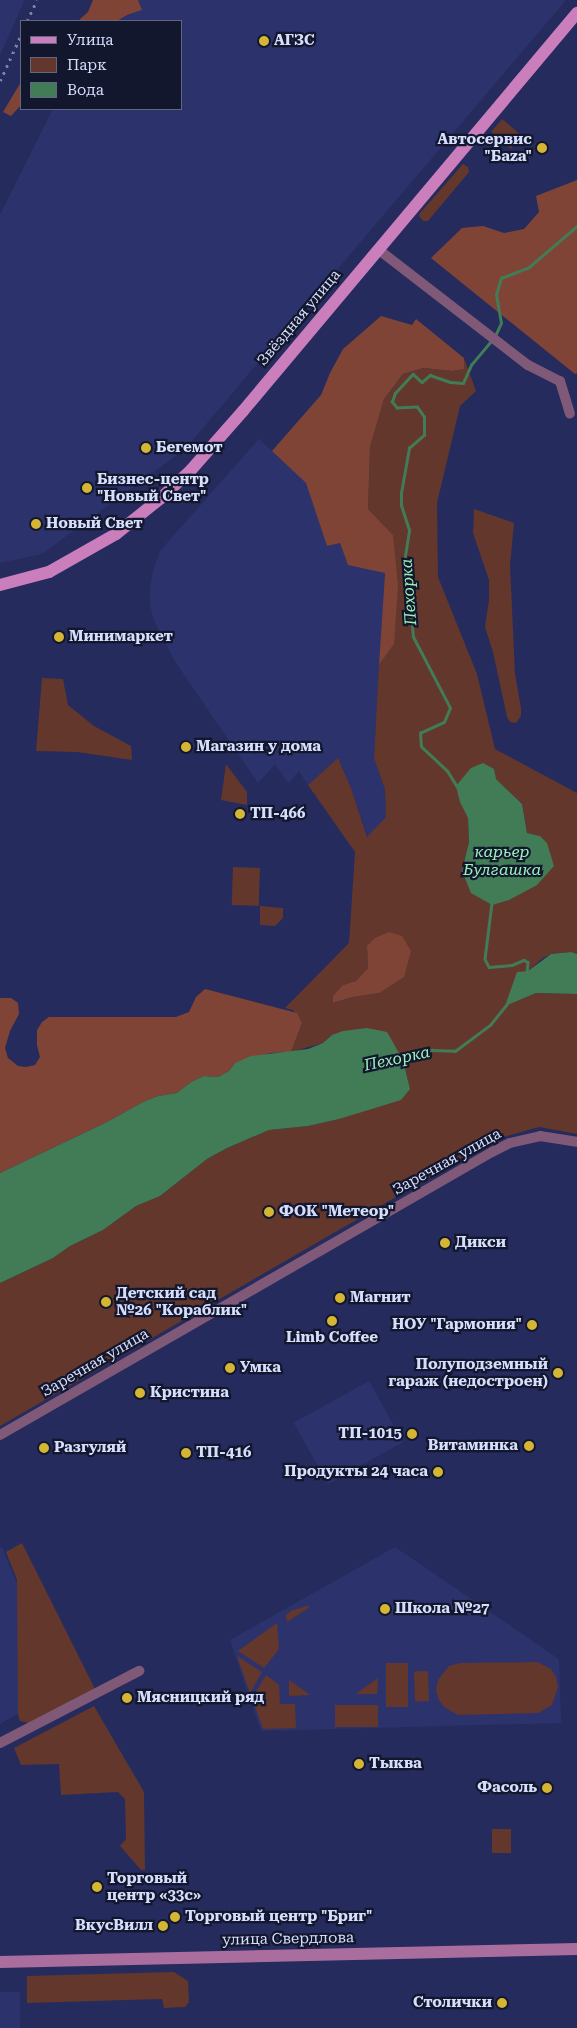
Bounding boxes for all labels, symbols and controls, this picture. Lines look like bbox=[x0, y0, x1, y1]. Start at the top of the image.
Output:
legend bbox=[20, 20, 182, 110]
text: Улица bbox=[67, 31, 113, 49]
place label: АГЗС bbox=[274, 32, 314, 50]
marker: АГЗС bbox=[258, 35, 270, 47]
text: Парк bbox=[67, 56, 107, 74]
text: Вода bbox=[67, 81, 104, 99]
place label: Автосервис "Баzа" bbox=[438, 130, 532, 165]
marker: Автосервис "Баzа" bbox=[536, 142, 548, 154]
street label: Звёздная улица bbox=[254, 266, 344, 370]
place label: Бегемот bbox=[156, 439, 222, 457]
marker: Бегемот bbox=[140, 442, 152, 454]
place label: Бизнес-центр "Новый Свет" bbox=[97, 470, 209, 505]
marker: Бизнес-центр "Новый Свет" bbox=[81, 482, 93, 494]
place label: Новый Свет bbox=[46, 515, 143, 533]
marker: Новый Свет bbox=[30, 518, 42, 530]
water label: Пехорка bbox=[397, 558, 421, 626]
place label: Минимаркет bbox=[69, 628, 173, 646]
marker: Минимаркет bbox=[53, 631, 65, 643]
place label: Магазин у дома bbox=[196, 738, 321, 756]
marker: Магазин у дома bbox=[180, 741, 192, 753]
place label: ТП-466 bbox=[250, 805, 305, 823]
marker: ТП-466 bbox=[234, 808, 246, 820]
water label: карьер Булгашка bbox=[463, 842, 541, 880]
water label: Пехорка bbox=[362, 1043, 432, 1075]
street label: Заречная улица bbox=[390, 1125, 504, 1199]
place label: ФОК "Метеор" bbox=[279, 1203, 394, 1221]
marker: ФОК "Метеор" bbox=[263, 1206, 275, 1218]
place label: Дикси bbox=[455, 1234, 506, 1252]
marker: Дикси bbox=[439, 1237, 451, 1249]
place label: Детский сад №26 "Кораблик" bbox=[116, 1284, 247, 1319]
place label: Магнит bbox=[350, 1289, 411, 1307]
marker: Магнит bbox=[334, 1292, 346, 1304]
marker: Детский сад №26 "Кораблик" bbox=[100, 1296, 112, 1308]
marker: Limb Coffee bbox=[326, 1315, 338, 1327]
place label: НОУ "Гармония" bbox=[392, 1316, 522, 1334]
marker: НОУ "Гармония" bbox=[526, 1319, 538, 1331]
street label: Заречная улица bbox=[38, 1325, 152, 1401]
place label: Limb Coffee bbox=[286, 1329, 378, 1347]
place label: Полуподземный гараж (недостроен) bbox=[389, 1355, 548, 1390]
place label: Умка bbox=[240, 1359, 281, 1377]
marker: Умка bbox=[224, 1362, 236, 1374]
marker: Полуподземный гараж (недостроен) bbox=[552, 1367, 564, 1379]
place label: Кристина bbox=[150, 1384, 229, 1402]
marker: Кристина bbox=[134, 1387, 146, 1399]
place label: ТП-1015 bbox=[338, 1425, 402, 1443]
marker: ТП-1015 bbox=[406, 1428, 418, 1440]
place label: Витаминка bbox=[428, 1437, 518, 1455]
place label: Разгуляй bbox=[54, 1439, 126, 1457]
marker: Витаминка bbox=[522, 1439, 536, 1453]
marker: Разгуляй bbox=[38, 1442, 50, 1454]
place label: ТП-416 bbox=[196, 1444, 251, 1462]
marker: ТП-416 bbox=[180, 1447, 192, 1459]
place label: Продукты 24 часа bbox=[284, 1463, 428, 1481]
marker: Продукты 24 часа bbox=[432, 1466, 444, 1478]
place label: Школа №27 bbox=[395, 1600, 489, 1618]
marker: Школа №27 bbox=[379, 1603, 391, 1615]
place label: Мясницкий ряд bbox=[137, 1689, 264, 1707]
marker: Мясницкий ряд bbox=[121, 1692, 133, 1704]
place label: Тыква bbox=[369, 1755, 422, 1773]
marker: Тыква bbox=[353, 1758, 365, 1770]
place label: Фасоль bbox=[477, 1779, 537, 1797]
marker: Фасоль bbox=[541, 1782, 553, 1794]
place label: Торговый центр «33с» bbox=[107, 1869, 201, 1904]
marker: Торговый центр «33с» bbox=[91, 1881, 103, 1893]
place label: Торговый центр "Бриг" bbox=[185, 1908, 372, 1926]
marker: Торговый центр "Бриг" bbox=[169, 1911, 181, 1923]
place label: ВкусВилл bbox=[75, 1917, 153, 1935]
marker: ВкусВилл bbox=[157, 1920, 169, 1932]
street label: улица Свердлова bbox=[222, 1929, 354, 1949]
place label: Столички bbox=[413, 1994, 492, 2012]
marker: Столички bbox=[496, 1997, 508, 2009]

